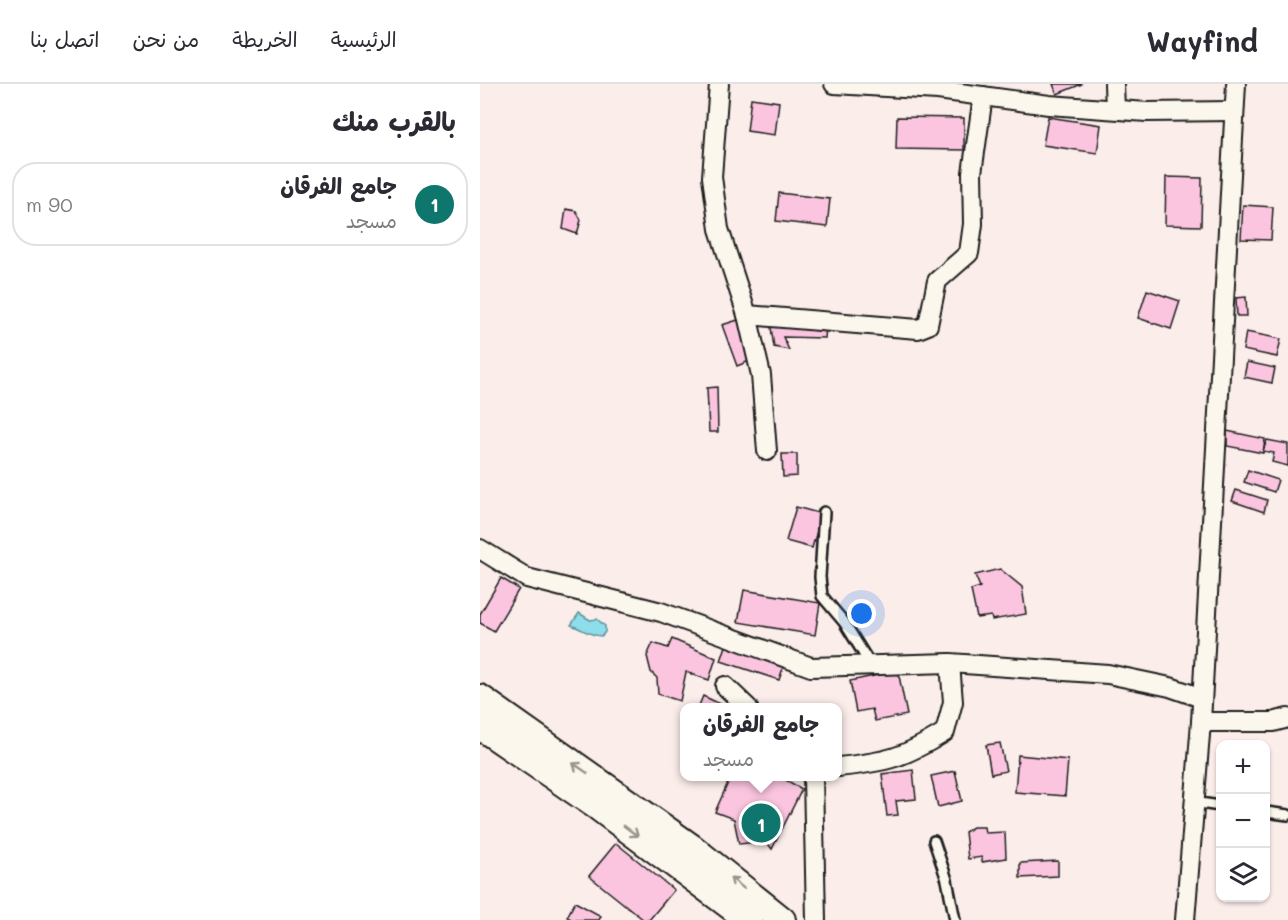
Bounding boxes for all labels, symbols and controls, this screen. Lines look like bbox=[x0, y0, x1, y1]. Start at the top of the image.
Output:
text: Wayfind bbox=[1147, 23, 1258, 59]
text: اتصل بنا bbox=[30, 25, 100, 52]
text: من نحن bbox=[133, 25, 199, 52]
text: الخريطة bbox=[232, 25, 298, 52]
text: الرئيسية bbox=[331, 25, 397, 52]
text: بالقرب منك bbox=[333, 104, 456, 138]
text: جامع الفرقان bbox=[280, 171, 397, 200]
text: 90 m bbox=[26, 191, 73, 217]
text: 1 bbox=[430, 191, 439, 217]
text: مسجد bbox=[346, 207, 397, 233]
your location bbox=[847, 599, 876, 628]
popup bbox=[680, 703, 842, 781]
text: جامع الفرقان bbox=[703, 709, 819, 738]
map controls bbox=[1216, 740, 1270, 902]
button: + bbox=[1216, 740, 1270, 794]
text: مسجد bbox=[703, 745, 754, 771]
one-way arrow bbox=[572, 762, 588, 774]
button: − bbox=[1216, 794, 1270, 848]
pin: 1 bbox=[742, 800, 780, 846]
one-way arrow bbox=[623, 825, 639, 837]
button: layers bbox=[1216, 848, 1270, 902]
one-way arrow bbox=[729, 877, 745, 890]

